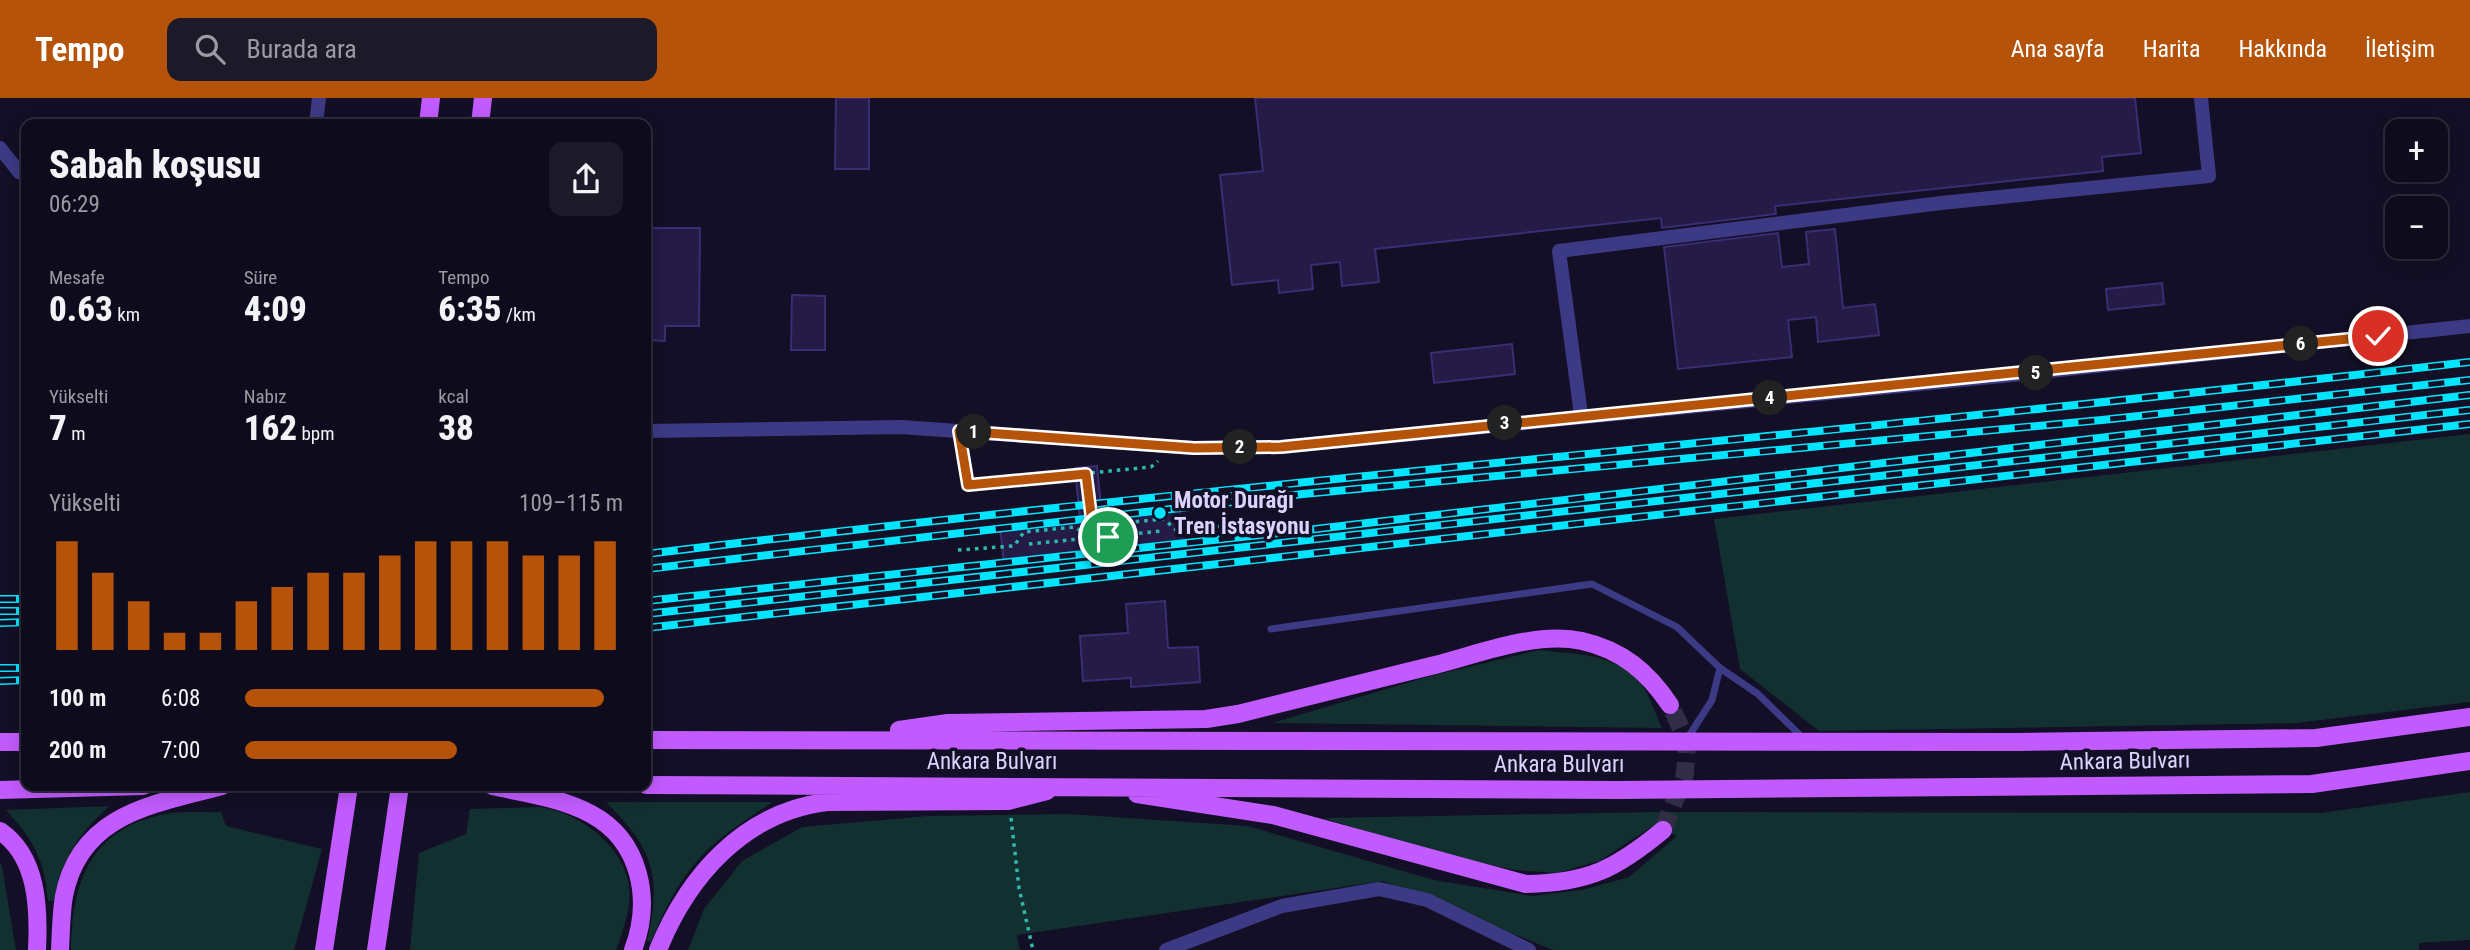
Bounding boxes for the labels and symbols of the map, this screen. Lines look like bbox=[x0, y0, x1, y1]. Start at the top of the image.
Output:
pin bbox=[2348, 306, 2408, 366]
pin: 6 bbox=[2284, 327, 2318, 362]
pin: 5 bbox=[2018, 356, 2054, 390]
pin: 4 bbox=[1752, 380, 1788, 416]
pin: 3 bbox=[1488, 406, 1522, 440]
pin: 1 bbox=[956, 414, 992, 450]
pin: 2 bbox=[1222, 430, 1258, 464]
place label: Motor Durağı Tren İstasyonu bbox=[1174, 487, 1310, 540]
marker: Motor Durağı Tren İstasyonu bbox=[1152, 505, 1168, 521]
pin bbox=[1078, 507, 1138, 567]
street label: Ankara Bulvarı bbox=[2059, 746, 2191, 776]
street label: Ankara Bulvarı bbox=[927, 748, 1057, 775]
street label: Ankara Bulvarı bbox=[1494, 751, 1624, 778]

